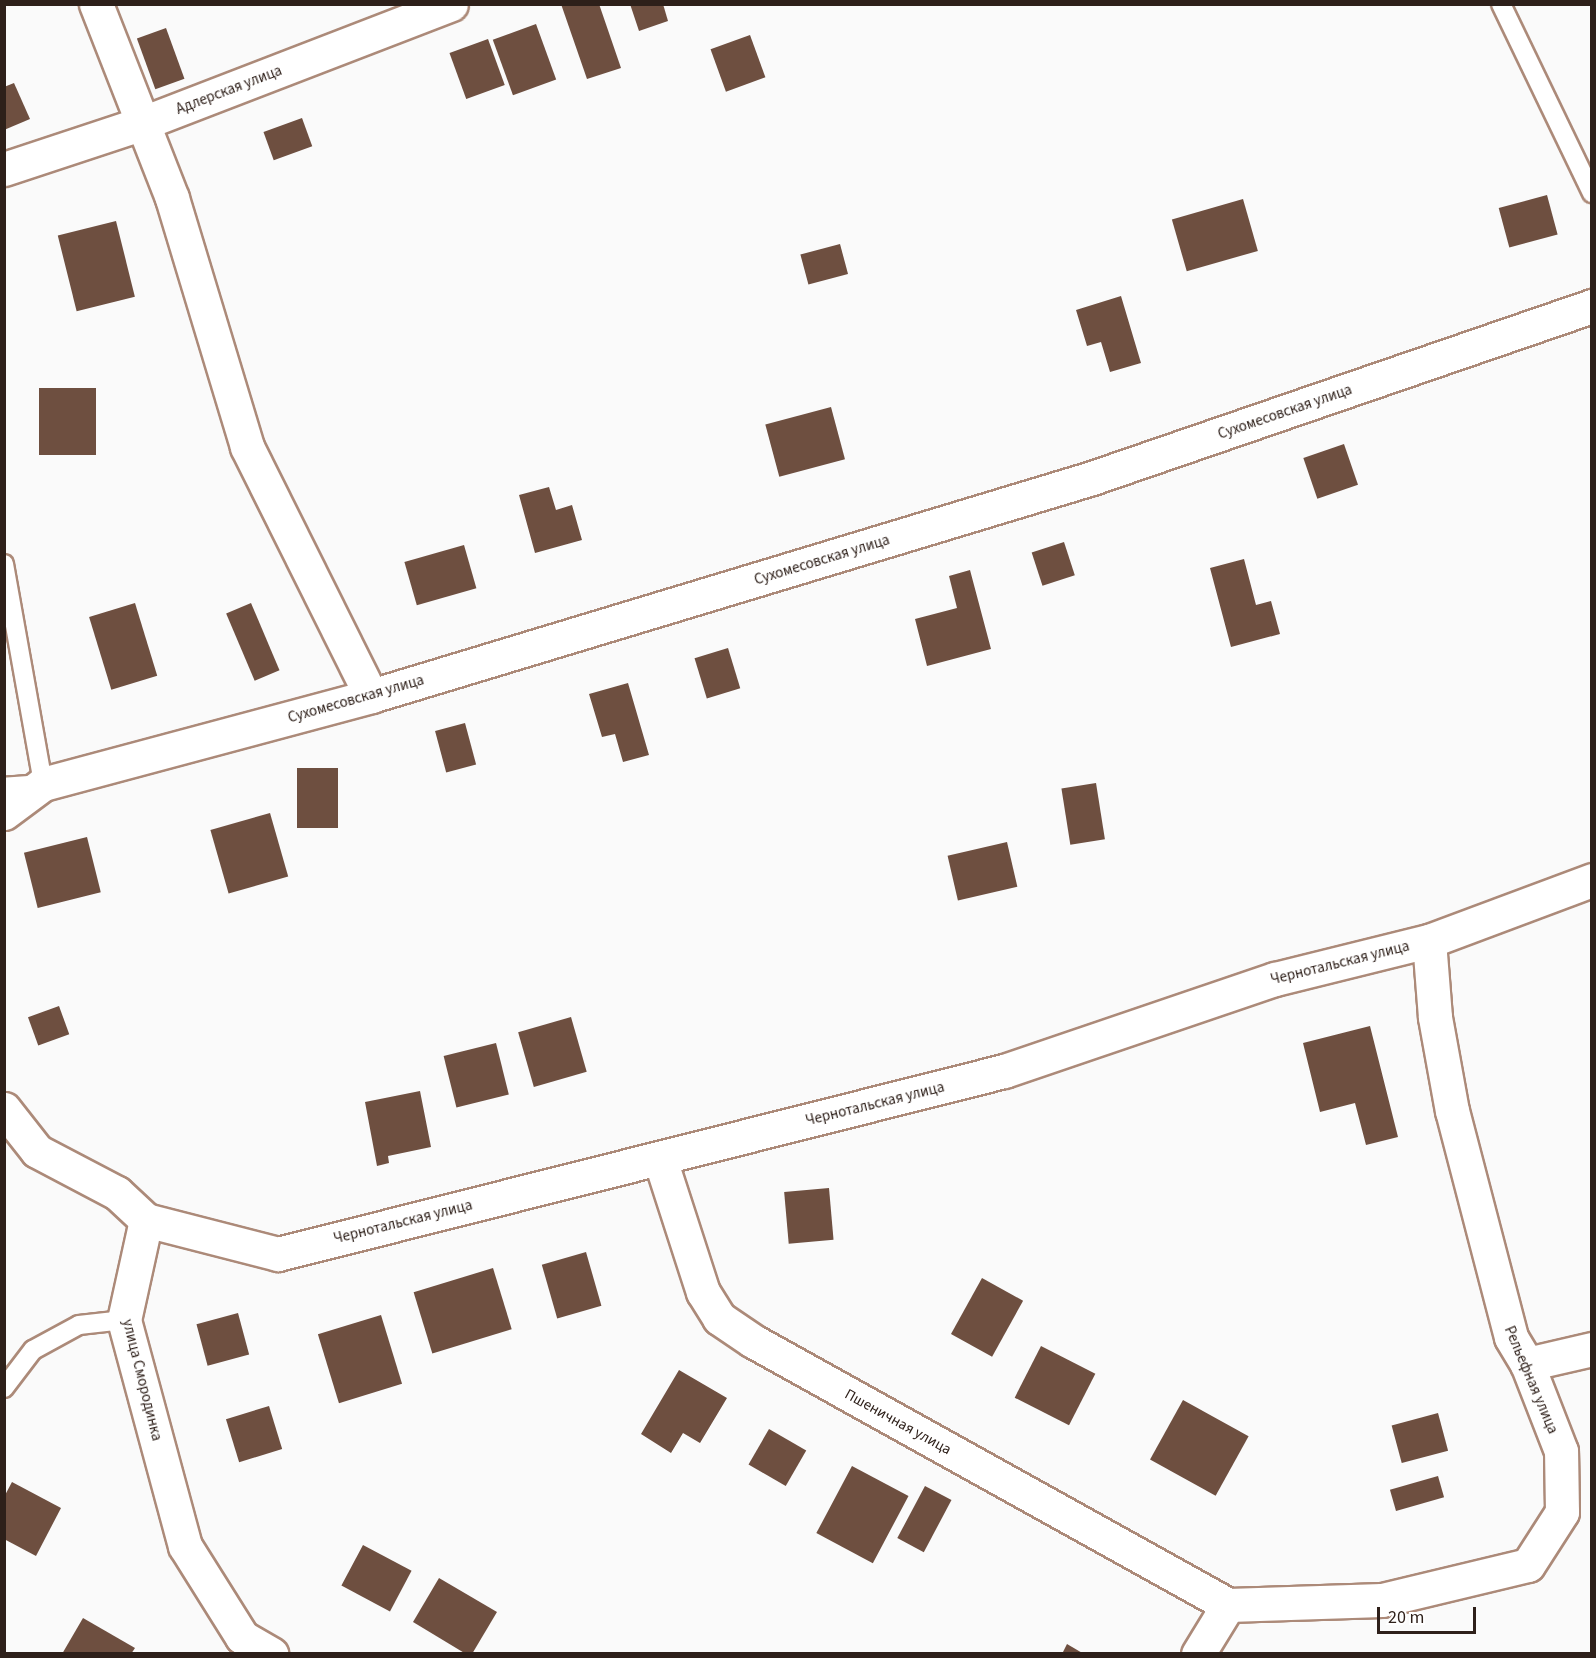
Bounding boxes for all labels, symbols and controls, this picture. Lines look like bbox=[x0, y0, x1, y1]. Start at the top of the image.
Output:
street label: Адлерская улица bbox=[173, 61, 285, 119]
street label: Сухомесовская улица bbox=[1216, 381, 1354, 443]
street label: Сухомесовская улица bbox=[752, 531, 892, 589]
street label: Сухомесовская улица bbox=[286, 671, 426, 727]
street label: Чернотальская улица bbox=[1269, 937, 1411, 989]
street label: Чернотальская улица bbox=[804, 1078, 946, 1130]
street label: Чернотальская улица bbox=[332, 1196, 474, 1248]
street label: улица Смородинка bbox=[118, 1317, 166, 1443]
street label: Рельефная улица bbox=[1500, 1323, 1562, 1437]
street label: Пшеничная улица bbox=[842, 1385, 954, 1459]
scale bar bbox=[1380, 1595, 1479, 1633]
text: 20 m bbox=[1388, 1605, 1424, 1630]

